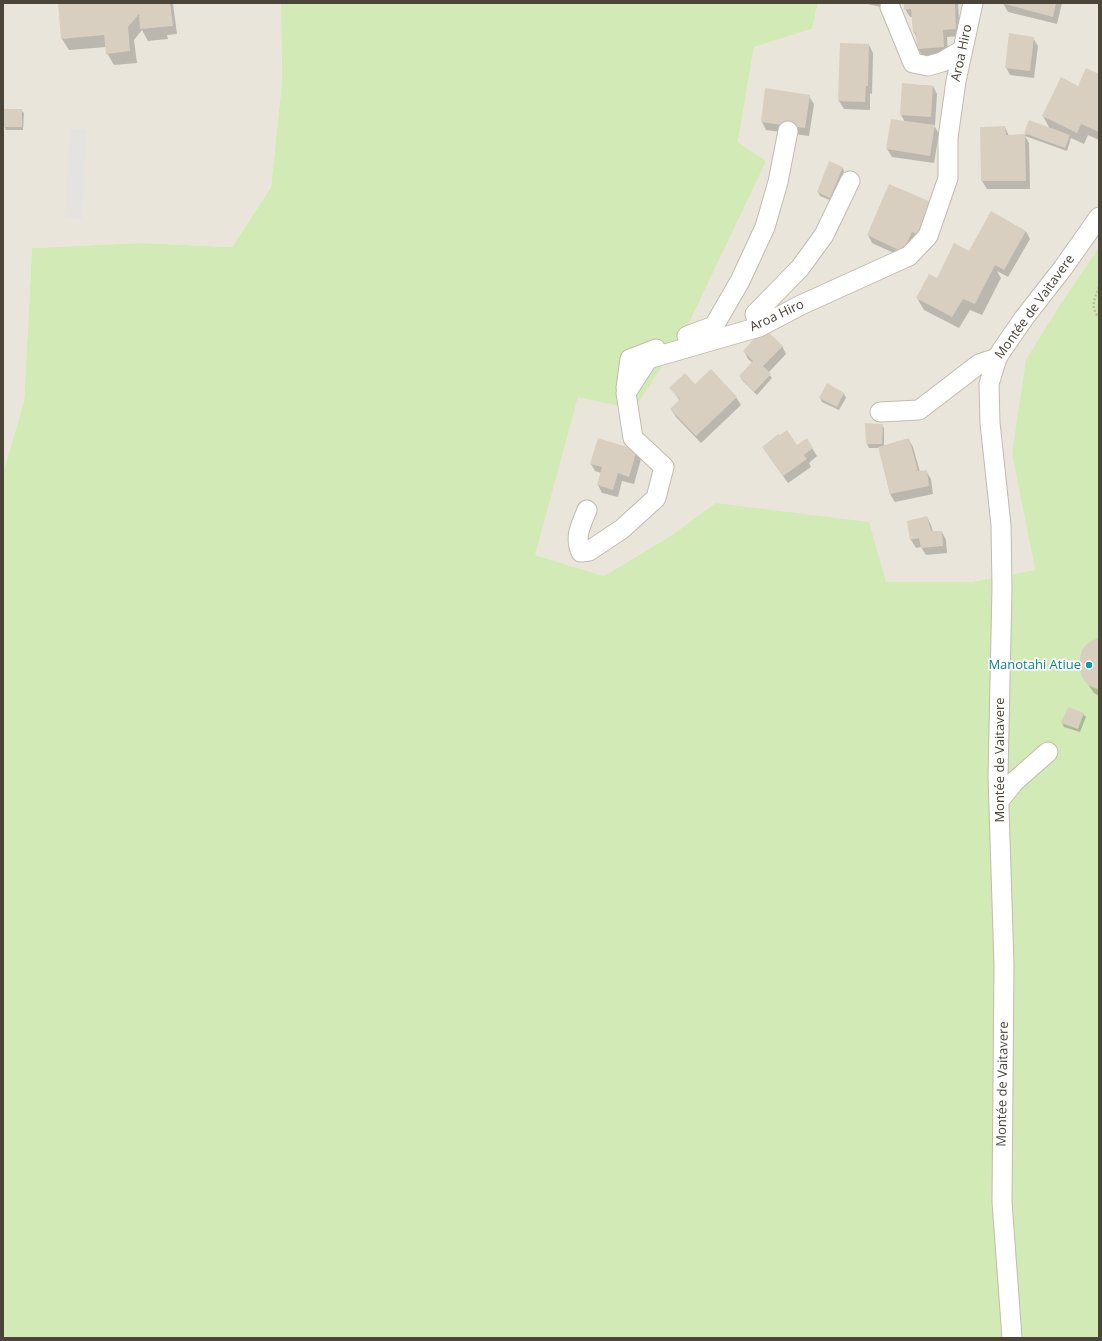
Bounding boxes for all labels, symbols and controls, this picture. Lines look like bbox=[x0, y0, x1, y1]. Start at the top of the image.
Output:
street label: Aroa Hiro bbox=[948, 23, 976, 83]
street label: Montée de Vaitavere bbox=[992, 252, 1078, 362]
street label: Aroa Hiro bbox=[747, 297, 807, 335]
place label: Manotahi Atiue bbox=[988, 657, 1081, 673]
marker: Manotahi Atiue bbox=[1084, 660, 1094, 670]
street label: Montée de Vaitavere bbox=[992, 697, 1008, 823]
street label: Montée de Vaitavere bbox=[994, 1021, 1012, 1147]

